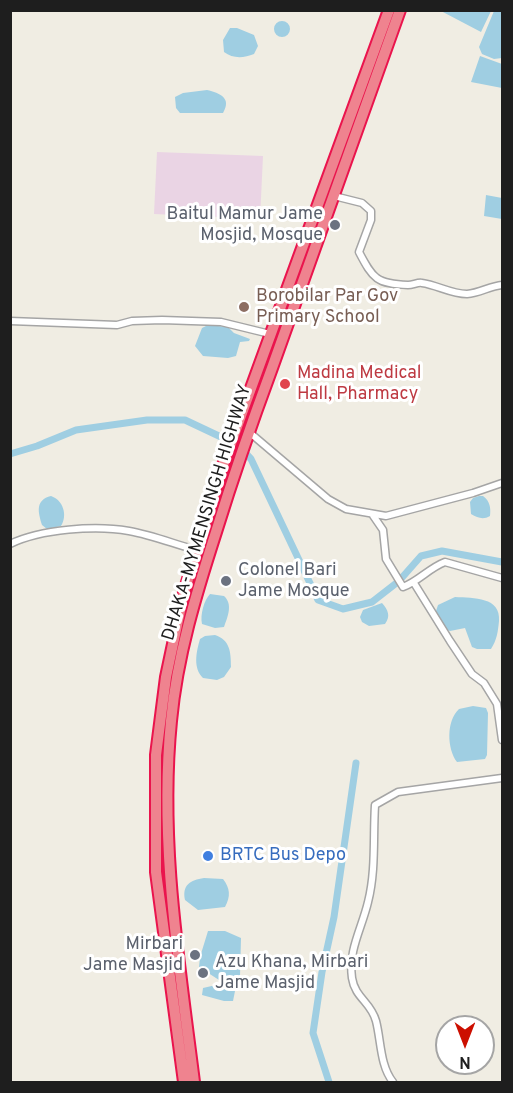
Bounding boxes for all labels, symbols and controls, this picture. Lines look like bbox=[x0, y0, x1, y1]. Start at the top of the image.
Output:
place label: Baitul Mamur Jame Mosjid, Mosque bbox=[166, 204, 323, 246]
marker: Baitul Mamur Jame Mosjid, Mosque bbox=[328, 218, 342, 232]
place label: Borobilar Par Gov Primary School bbox=[256, 286, 398, 328]
marker: Borobilar Par Gov Primary School bbox=[237, 300, 251, 314]
place label: Madina Medical Hall, Pharmacy bbox=[297, 363, 421, 406]
marker: Madina Medical Hall, Pharmacy bbox=[278, 377, 292, 391]
street label: DHAKA-MYMENSINGH HIGHWAY bbox=[159, 382, 257, 644]
place label: Colonel Bari Jame Mosque bbox=[238, 560, 349, 602]
marker: Colonel Bari Jame Mosque bbox=[219, 574, 233, 588]
place label: BRTC Bus Depo bbox=[220, 845, 346, 867]
marker: BRTC Bus Depo bbox=[201, 849, 215, 863]
place label: Mirbari Jame Masjid bbox=[83, 934, 183, 976]
marker: Mirbari Jame Masjid bbox=[188, 948, 202, 962]
place label: Azu Khana, Mirbari Jame Masjid bbox=[215, 952, 368, 994]
marker: Azu Khana, Mirbari Jame Masjid bbox=[196, 966, 210, 980]
north arrow bbox=[435, 1015, 495, 1075]
text: N bbox=[459, 1051, 471, 1071]

